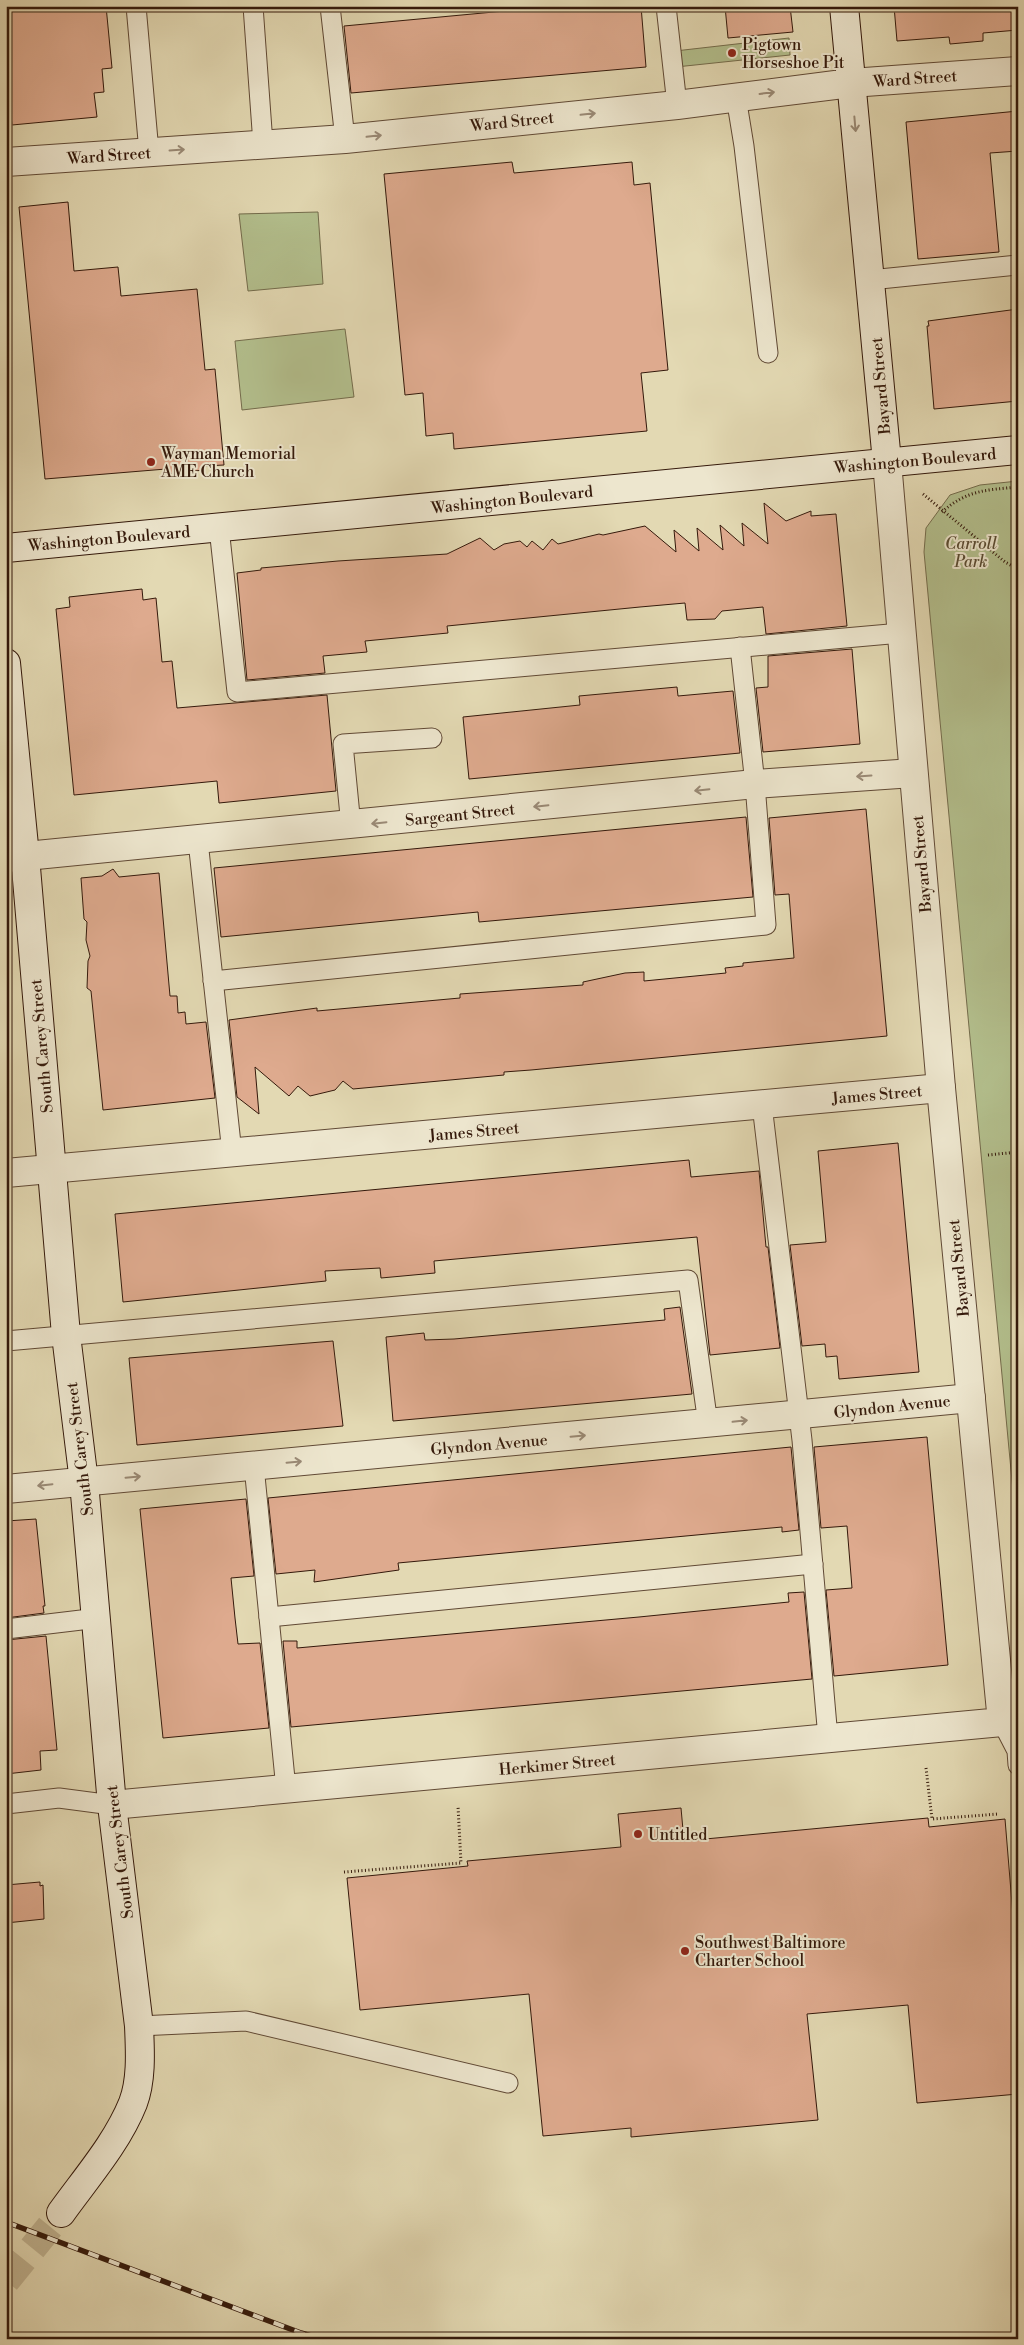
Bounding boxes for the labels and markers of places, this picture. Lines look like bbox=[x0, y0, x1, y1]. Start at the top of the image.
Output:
place label: Pigtown Horseshoe Pit bbox=[742, 35, 845, 73]
marker: Pigtown Horseshoe Pit bbox=[726, 47, 738, 59]
place label: Wayman Memorial AME Church bbox=[160, 444, 296, 482]
marker: Wayman Memorial AME Church bbox=[145, 456, 157, 468]
place label: Untitled bbox=[648, 1825, 707, 1845]
marker: Untitled bbox=[632, 1828, 644, 1840]
place label: Southwest Baltimore Charter School bbox=[695, 1933, 846, 1971]
marker: Southwest Baltimore Charter School bbox=[679, 1945, 691, 1957]

